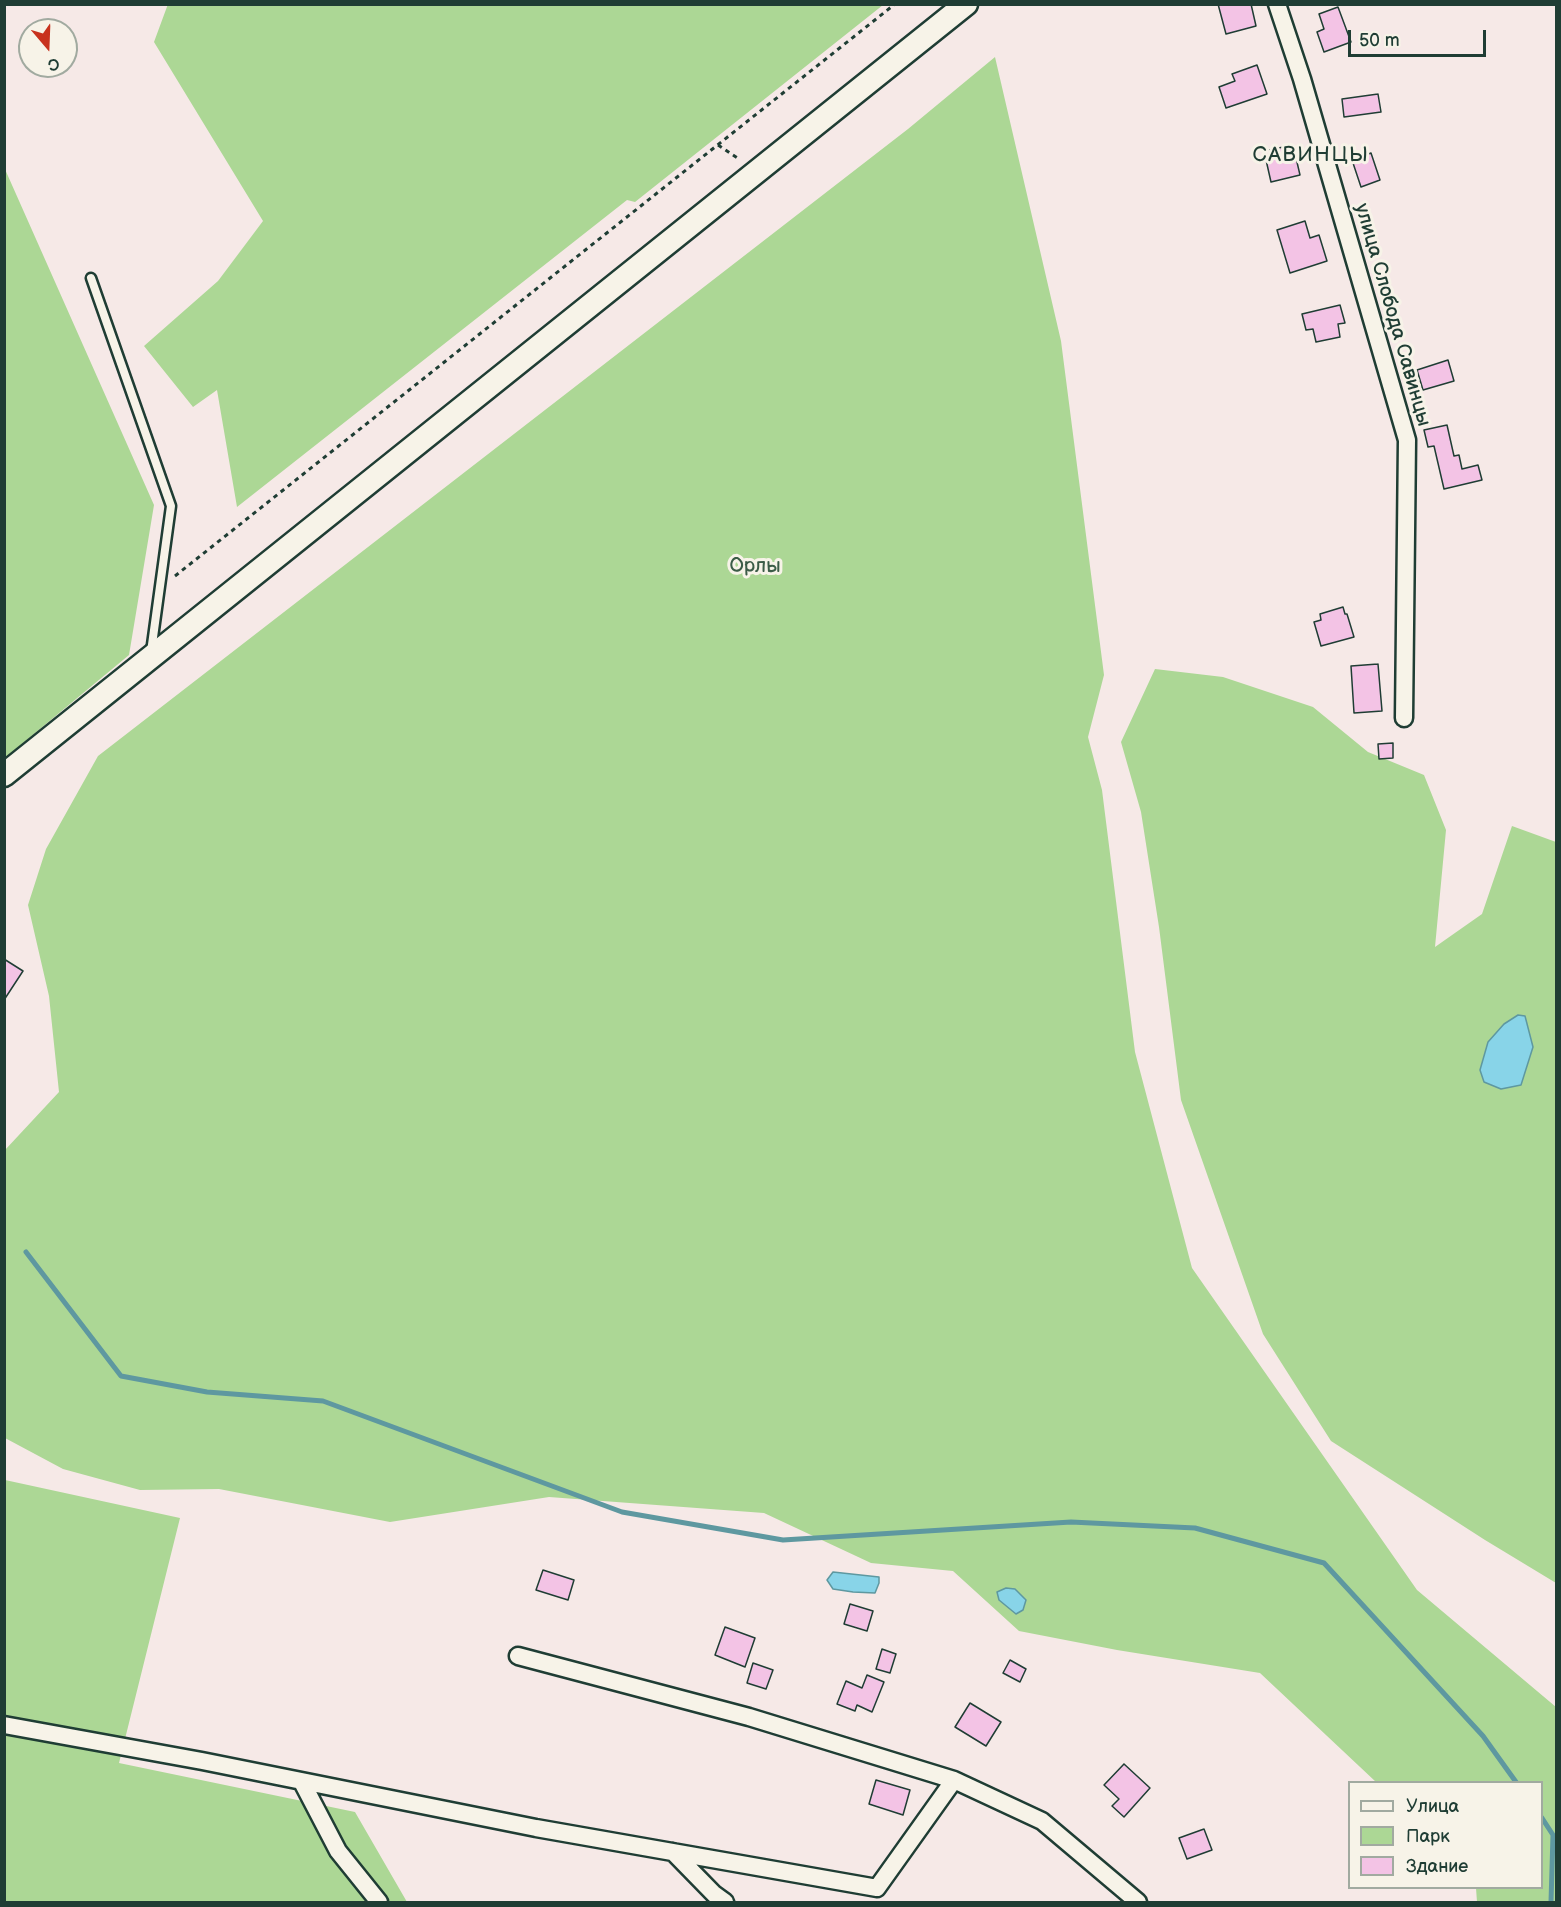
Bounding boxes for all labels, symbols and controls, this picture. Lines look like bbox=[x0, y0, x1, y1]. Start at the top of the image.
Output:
north arrow bbox=[18, 18, 78, 78]
scale bar bbox=[1351, 18, 1489, 56]
text: 50 m bbox=[1359, 30, 1400, 51]
text: С bbox=[45, 53, 62, 74]
district label: САВИНЦЫ bbox=[1253, 143, 1369, 169]
street label: улица Слобода Савинцы bbox=[1349, 201, 1435, 429]
park label: Орлы bbox=[729, 555, 781, 579]
legend bbox=[1348, 1781, 1543, 1889]
text: Улица bbox=[1406, 1796, 1459, 1817]
text: Парк bbox=[1406, 1826, 1450, 1847]
text: Здание bbox=[1406, 1856, 1468, 1877]

